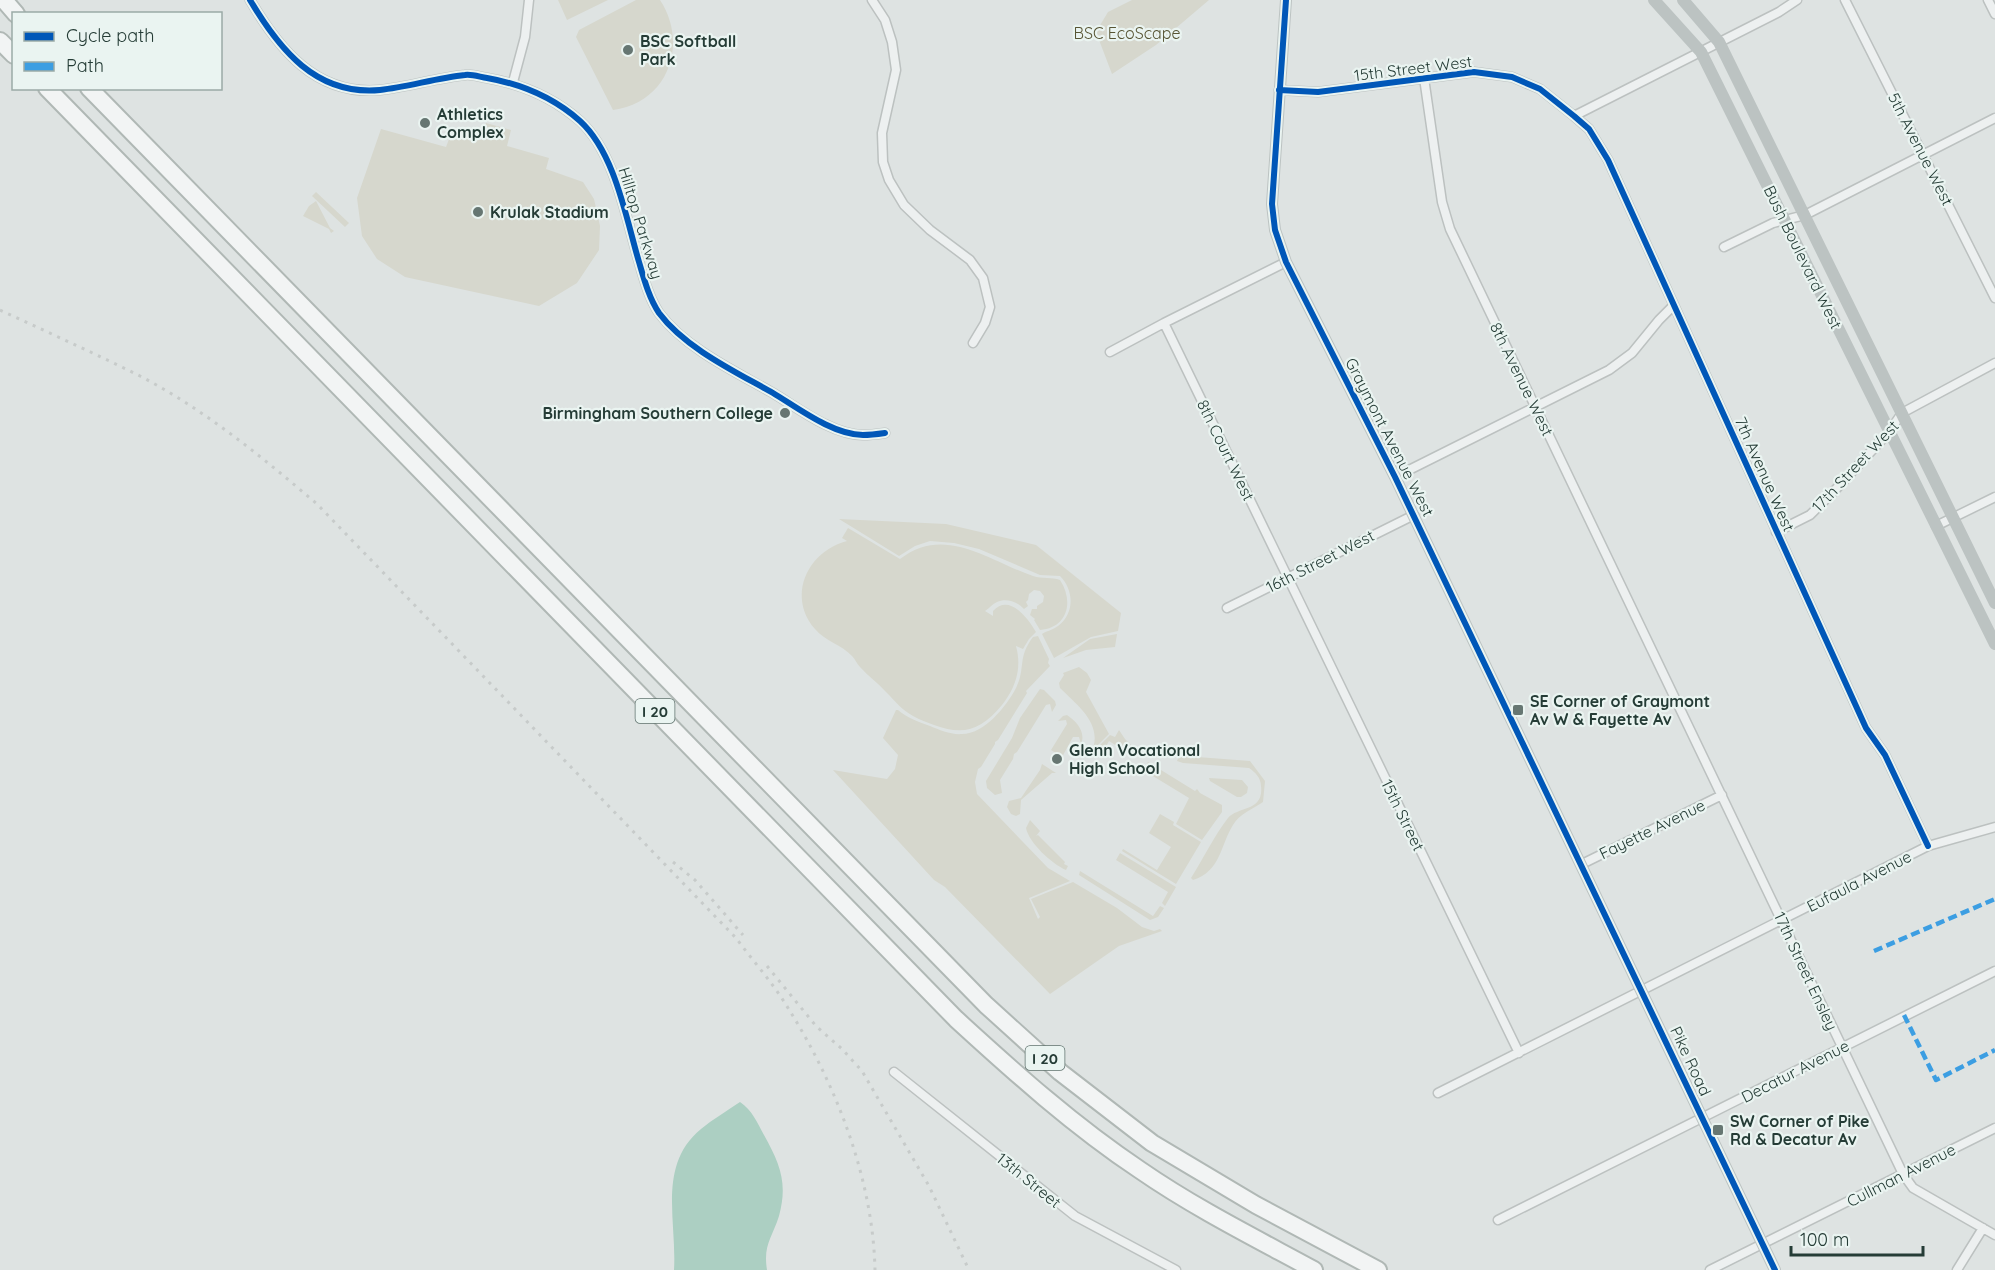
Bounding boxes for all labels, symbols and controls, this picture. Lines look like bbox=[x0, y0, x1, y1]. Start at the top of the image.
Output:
legend bbox=[12, 12, 222, 90]
park label: BSC EcoScape bbox=[1074, 23, 1180, 43]
text: Cycle path bbox=[66, 24, 154, 47]
place label: BSC Softball Park bbox=[640, 31, 736, 69]
marker: BSC Softball Park bbox=[621, 43, 635, 57]
street label: 15th Street West bbox=[1353, 51, 1473, 85]
text: Path bbox=[66, 54, 104, 77]
street label: 5th Avenue West bbox=[1884, 89, 1958, 209]
place label: Athletics Complex bbox=[437, 104, 503, 142]
marker: Athletics Complex bbox=[418, 116, 432, 130]
street label: Hilltop Parkway bbox=[614, 165, 668, 281]
street label: Bush Boulevard West bbox=[1760, 182, 1846, 332]
place label: Krulak Stadium bbox=[490, 202, 609, 222]
marker: Krulak Stadium bbox=[471, 205, 485, 219]
street label: 8th Avenue West bbox=[1486, 319, 1558, 439]
street label: Graymont Avenue West bbox=[1341, 354, 1439, 520]
street label: 8th Court West bbox=[1193, 396, 1259, 504]
place label: Birmingham Southern College bbox=[542, 403, 773, 423]
marker: Birmingham Southern College bbox=[778, 406, 792, 420]
street label: 7th Avenue West bbox=[1731, 414, 1799, 534]
street label: 17th Street West bbox=[1807, 416, 1903, 516]
street label: 16th Street West bbox=[1263, 525, 1377, 597]
place label: SE Corner of Graymont Av W & Fayette Av bbox=[1530, 691, 1710, 729]
road number: I 20 bbox=[636, 699, 674, 723]
marker: SE Corner of Graymont Av W & Fayette Av bbox=[1511, 703, 1525, 717]
place label: Glenn Vocational High School bbox=[1069, 740, 1200, 778]
marker: Glenn Vocational High School bbox=[1050, 752, 1064, 766]
street label: 15th Street bbox=[1377, 776, 1429, 854]
street label: Fayette Avenue bbox=[1596, 795, 1708, 863]
street label: Eufaula Avenue bbox=[1803, 846, 1915, 916]
street label: 17th Street Ensley bbox=[1770, 909, 1842, 1033]
street label: Pike Road bbox=[1666, 1023, 1716, 1099]
street label: Decatur Avenue bbox=[1738, 1035, 1852, 1107]
road number: I 20 bbox=[1026, 1046, 1064, 1070]
place label: SW Corner of Pike Rd & Decatur Av bbox=[1730, 1111, 1870, 1149]
marker: SW Corner of Pike Rd & Decatur Av bbox=[1711, 1123, 1725, 1137]
street label: Cullman Avenue bbox=[1843, 1139, 1959, 1211]
street label: 13th Street bbox=[993, 1148, 1065, 1212]
scale bar bbox=[1791, 1219, 1923, 1257]
text: 100 m bbox=[1800, 1228, 1849, 1251]

